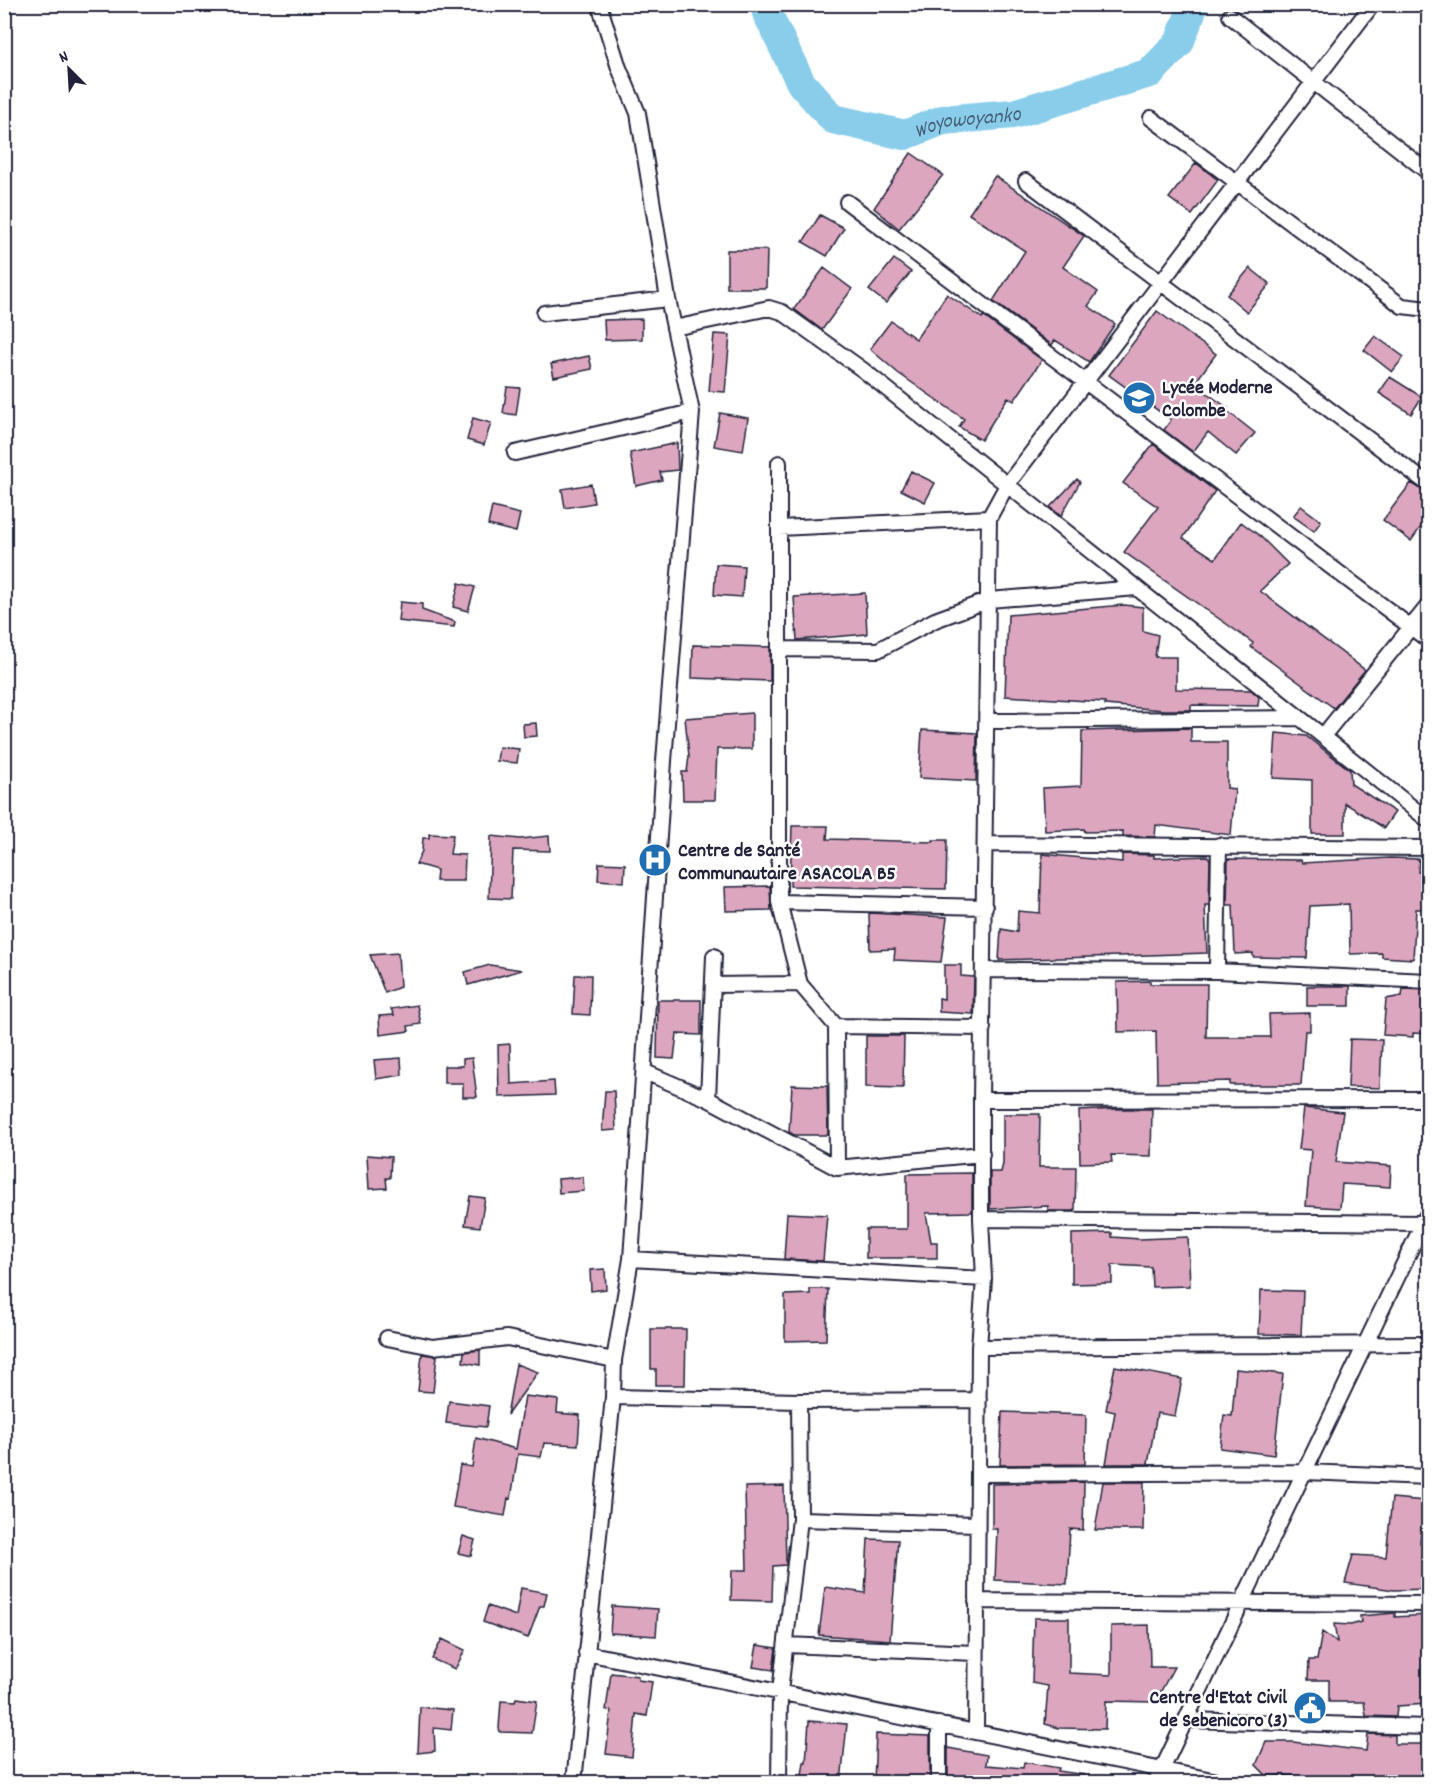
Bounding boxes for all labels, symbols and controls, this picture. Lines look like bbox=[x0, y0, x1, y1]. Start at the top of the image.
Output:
north arrow bbox=[39, 39, 99, 99]
text: N bbox=[56, 45, 72, 70]
water label: Woyowoyanko bbox=[910, 100, 1027, 148]
place label: Lycée Moderne Colombe bbox=[1162, 375, 1273, 426]
school or university icon: Lycée Moderne Colombe bbox=[1121, 380, 1157, 416]
place label: Centre de Santé Communautaire ASACOLA B5 bbox=[678, 838, 896, 889]
hospital icon: Centre de Santé Communautaire ASACOLA B5 bbox=[637, 842, 673, 878]
place label: Centre d'Etat Civil de Sebenicoro (3) bbox=[1149, 1685, 1287, 1736]
public building icon: Centre d'Etat Civil de Sebenicoro (3) bbox=[1292, 1690, 1328, 1726]

